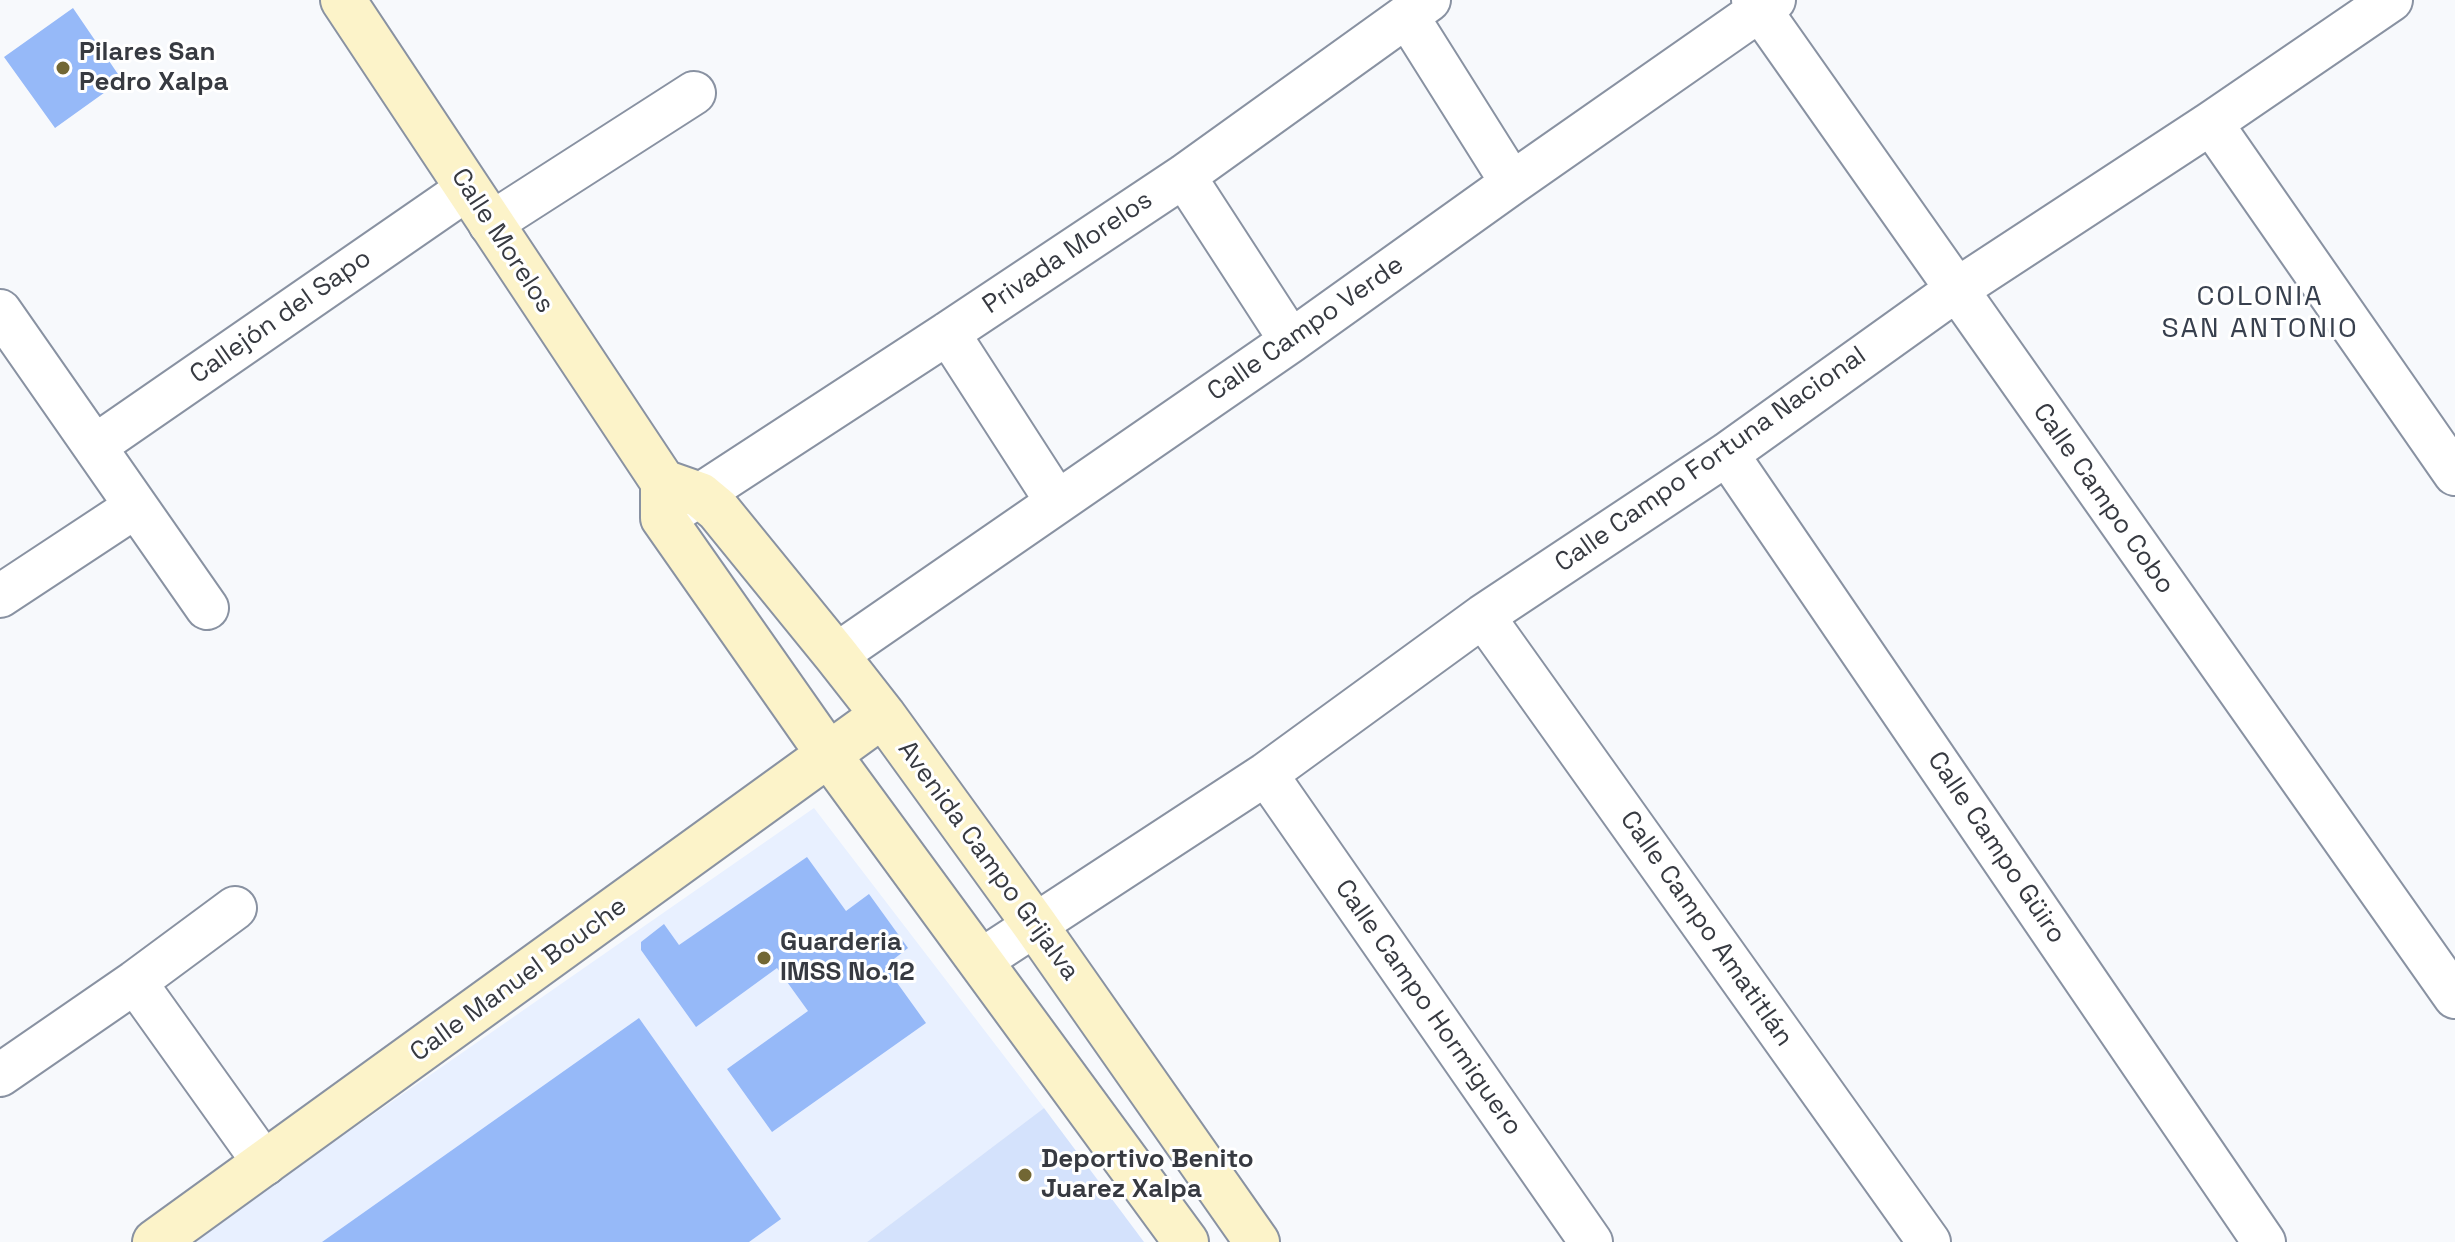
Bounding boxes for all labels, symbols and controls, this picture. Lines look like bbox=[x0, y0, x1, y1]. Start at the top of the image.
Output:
place label: Pilares San Pedro Xalpa bbox=[79, 37, 229, 98]
marker: Pilares San Pedro Xalpa bbox=[54, 59, 72, 77]
street label: Calle Morelos bbox=[444, 163, 560, 319]
street label: Privada Morelos bbox=[977, 185, 1159, 321]
street label: Callejón del Sapo bbox=[184, 243, 378, 391]
street label: Calle Campo Verde bbox=[1202, 250, 1410, 408]
district label: COLONIA SAN ANTONIO bbox=[2161, 280, 2359, 346]
street label: Calle Campo Fortuna Nacional bbox=[1550, 340, 1872, 580]
street label: Calle Campo Cobo bbox=[2026, 398, 2180, 600]
street label: Avenida Campo Grijalva bbox=[891, 735, 1085, 987]
street label: Calle Campo Güiro bbox=[1920, 746, 2072, 950]
street label: Calle Campo Amatitlán bbox=[1613, 805, 1799, 1053]
street label: Calle Campo Hormiguero bbox=[1328, 874, 1528, 1142]
street label: Calle Manuel Bouche bbox=[405, 891, 633, 1069]
place label: Guarderia IMSS No.12 bbox=[780, 927, 915, 988]
marker: Guarderia IMSS No.12 bbox=[755, 949, 773, 967]
place label: Deportivo Benito Juarez Xalpa bbox=[1041, 1144, 1254, 1206]
marker: Deportivo Benito Juarez Xalpa bbox=[1016, 1166, 1034, 1184]

